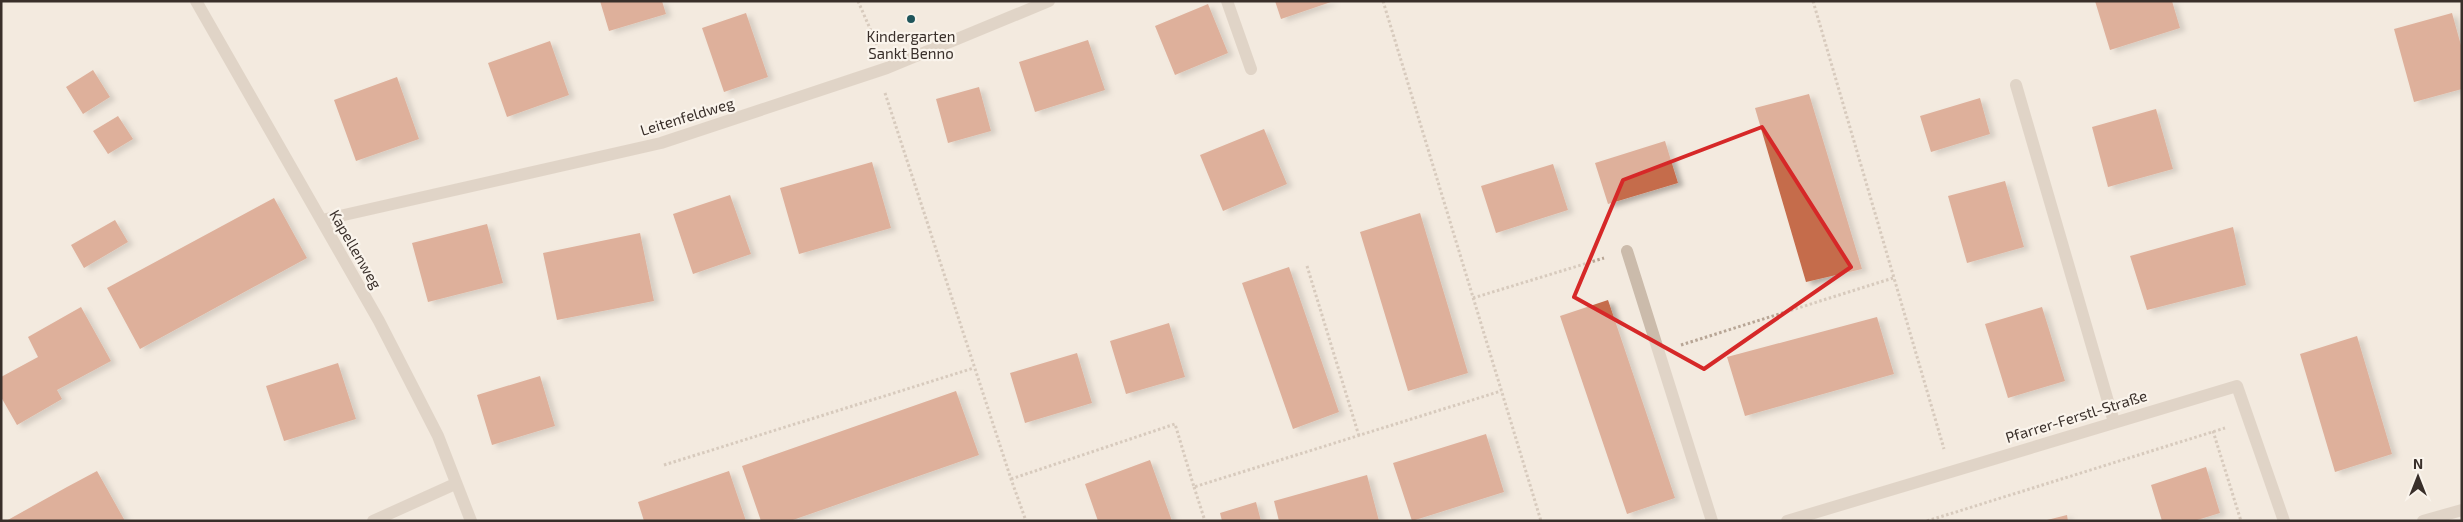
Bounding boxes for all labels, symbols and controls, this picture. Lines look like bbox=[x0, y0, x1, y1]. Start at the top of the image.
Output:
marker: Kindergarten Sankt Benno bbox=[905, 13, 917, 25]
place label: Kindergarten Sankt Benno bbox=[867, 27, 955, 62]
street label: Leitenfeldweg bbox=[638, 93, 737, 139]
street label: Kapellenweg bbox=[326, 206, 386, 292]
street label: Pfarrer-Ferstl-Straße bbox=[2003, 386, 2149, 446]
north arrow bbox=[2393, 452, 2443, 502]
text: N bbox=[2413, 455, 2423, 472]

